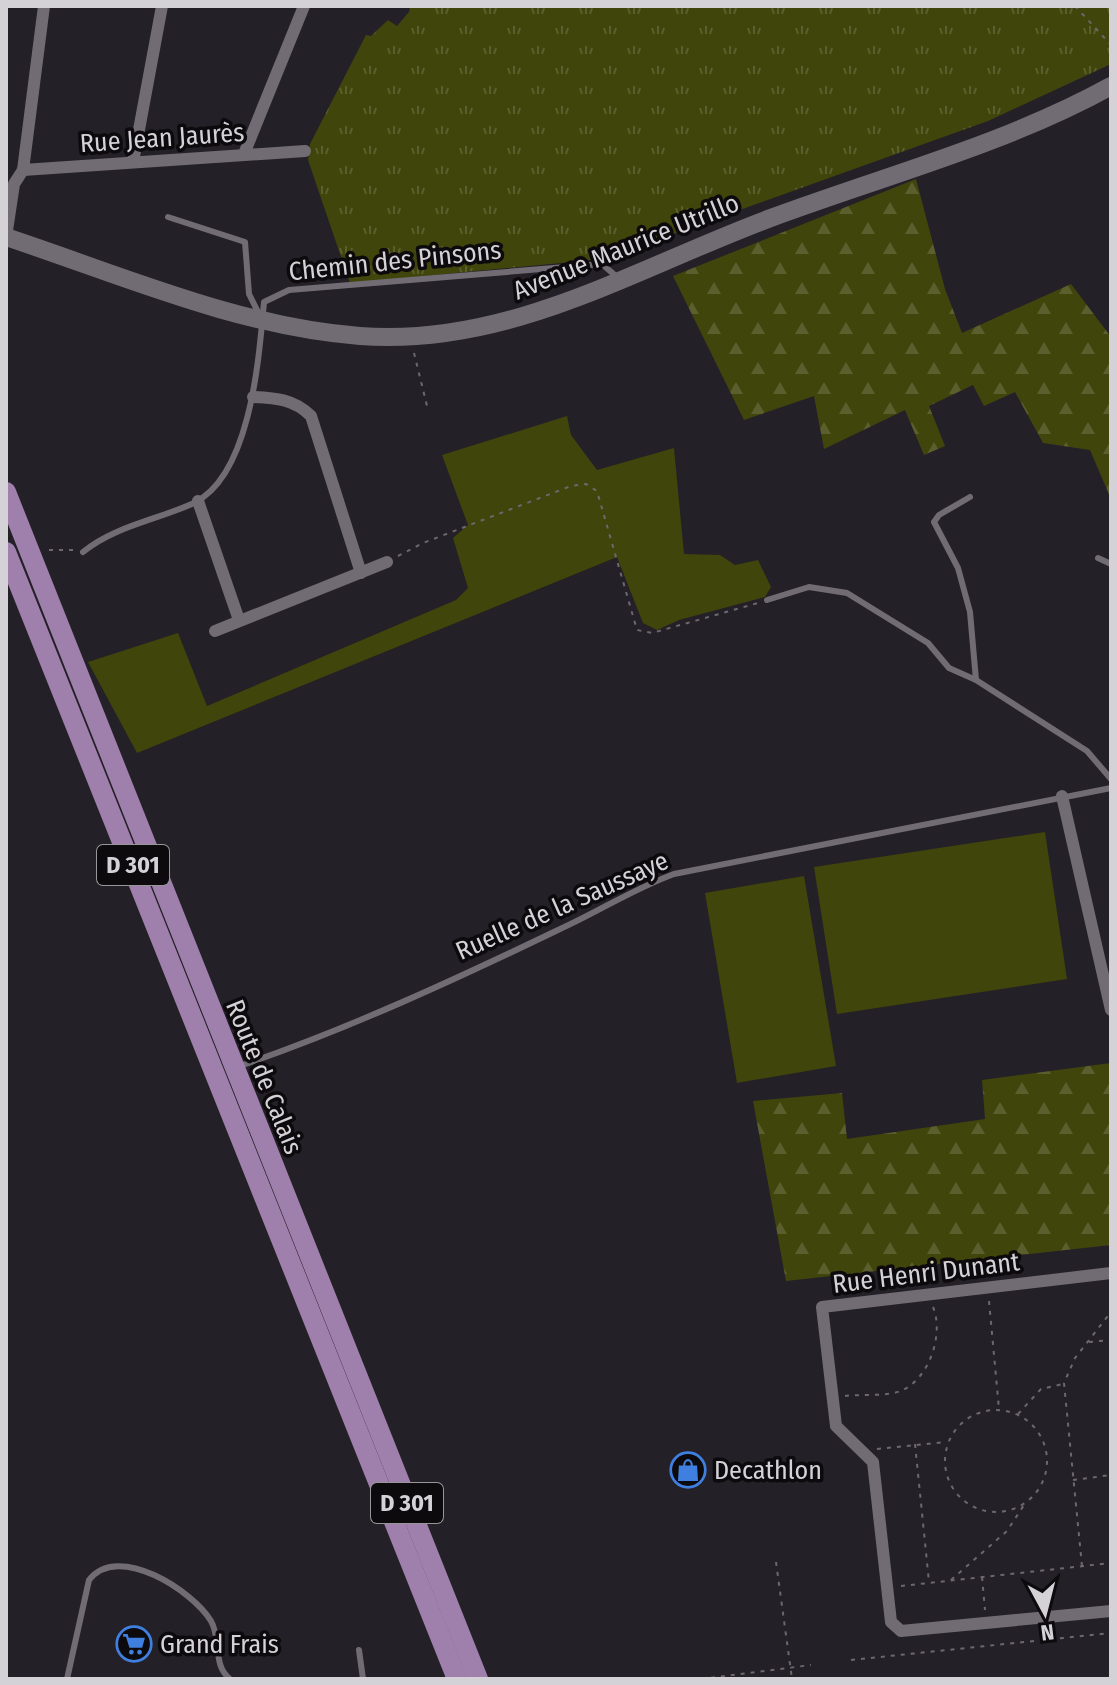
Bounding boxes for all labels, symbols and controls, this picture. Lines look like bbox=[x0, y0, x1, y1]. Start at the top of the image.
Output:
street label: Rue Jean Jaurès bbox=[79, 117, 245, 159]
street label: Avenue Maurice Utrillo bbox=[508, 187, 744, 307]
street label: Chemin des Pinsons bbox=[287, 234, 503, 288]
road number: D 301 bbox=[97, 845, 169, 885]
street label: Ruelle de la Saussaye bbox=[451, 845, 673, 967]
street label: Route de Calais bbox=[219, 995, 309, 1159]
street label: Rue Henri Dunant bbox=[831, 1246, 1022, 1300]
shop icon: Decathlon bbox=[669, 1451, 707, 1489]
place label: Decathlon bbox=[714, 1455, 822, 1486]
road number: D 301 bbox=[371, 1483, 443, 1523]
north arrow bbox=[1005, 1573, 1085, 1653]
text: N bbox=[1039, 1618, 1056, 1647]
supermarket icon: Grand Frais bbox=[115, 1625, 153, 1663]
place label: Grand Frais bbox=[160, 1629, 279, 1660]

